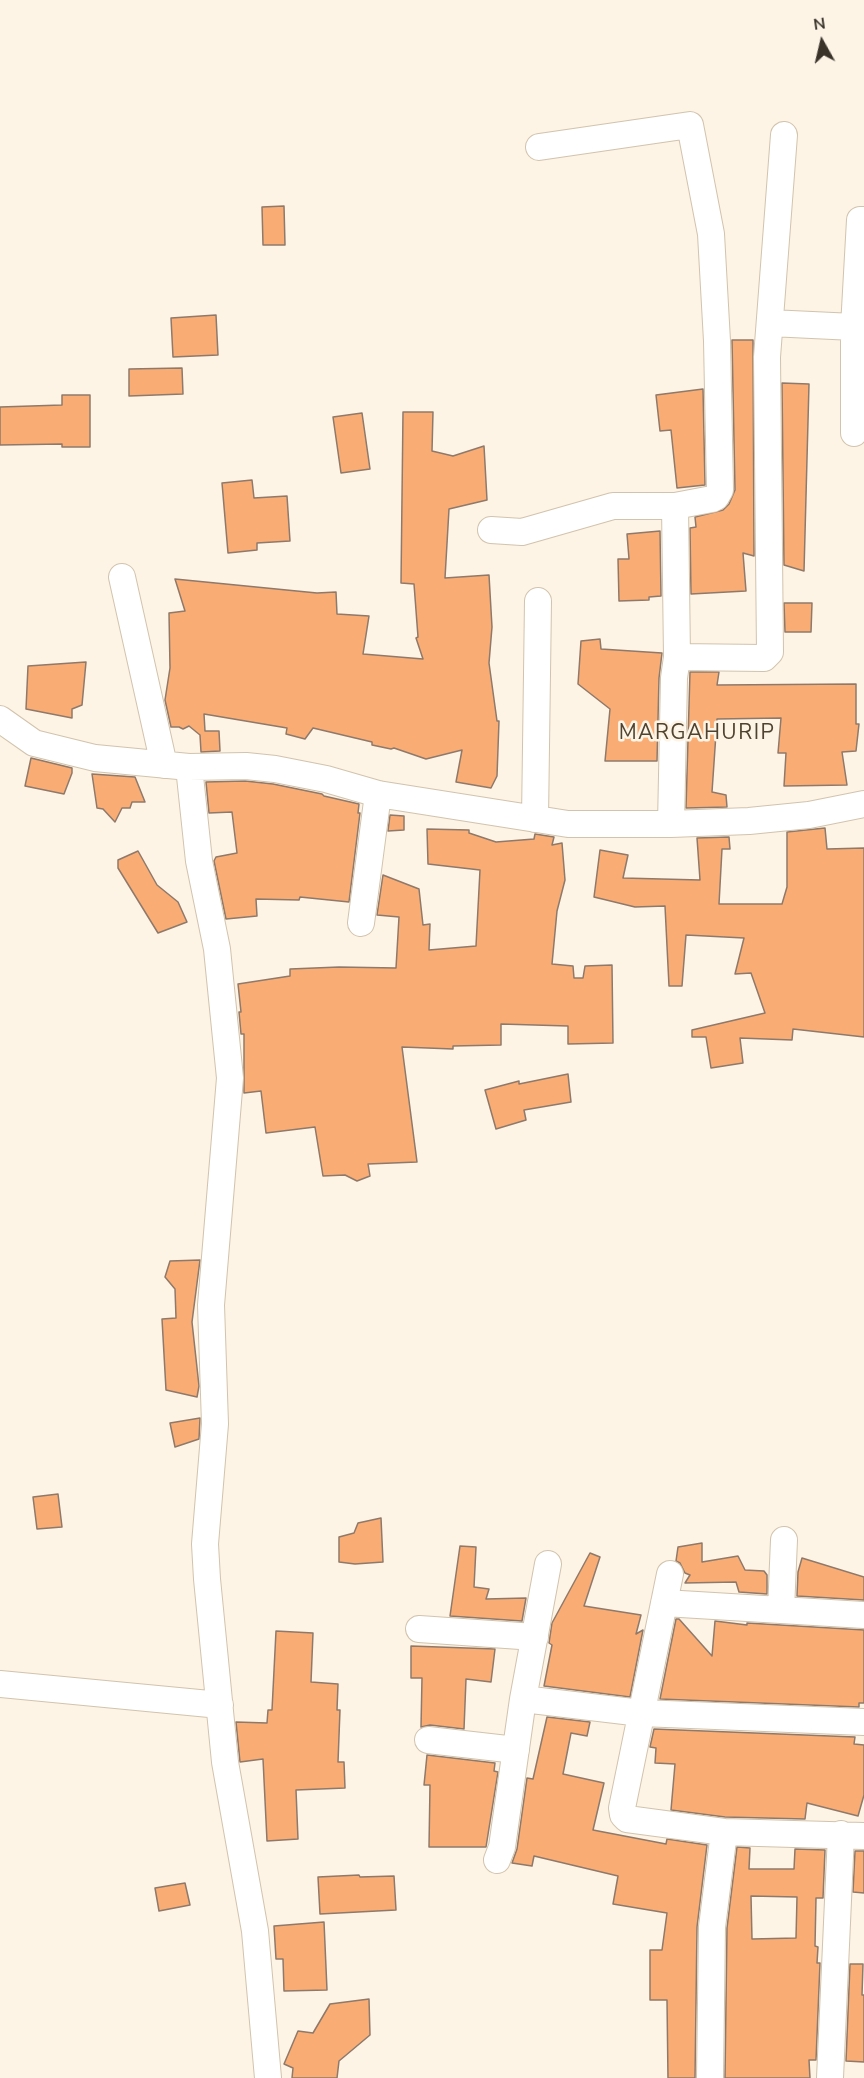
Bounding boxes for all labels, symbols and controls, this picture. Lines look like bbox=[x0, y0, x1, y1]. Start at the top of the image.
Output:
north arrow bbox=[792, 12, 852, 72]
text: N bbox=[812, 12, 827, 36]
district label: MARGAHURIP bbox=[619, 721, 775, 747]

